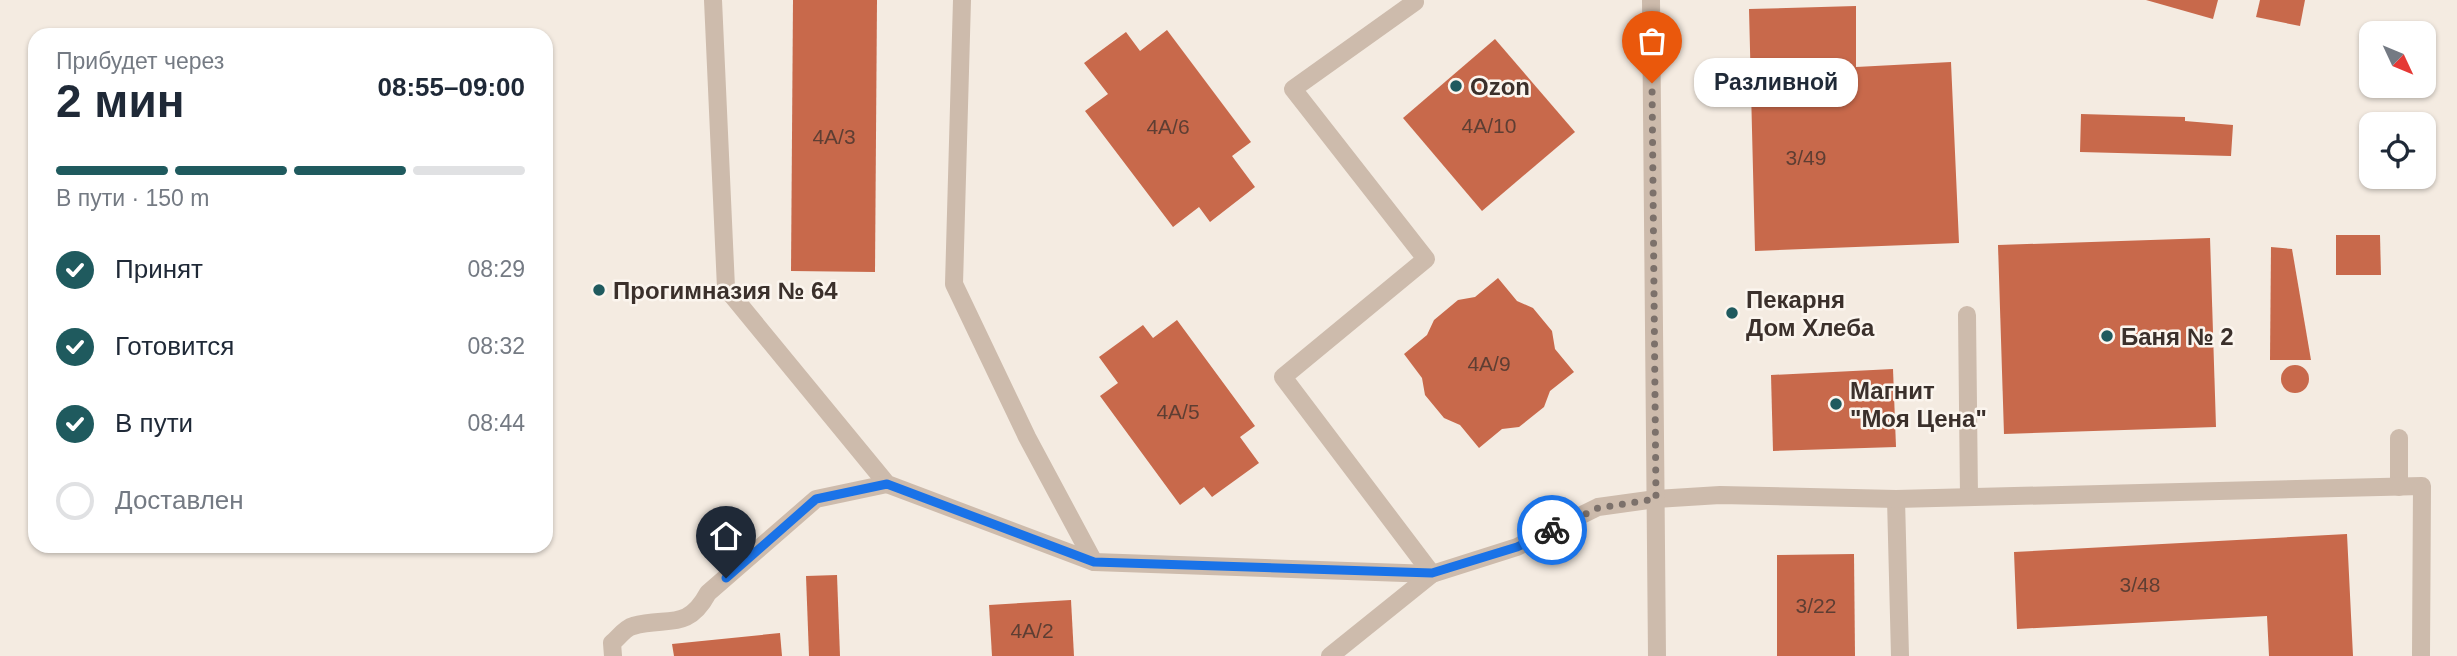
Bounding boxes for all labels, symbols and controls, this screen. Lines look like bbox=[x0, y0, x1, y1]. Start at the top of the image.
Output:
pin bbox=[1622, 11, 1682, 83]
north arrow bbox=[2359, 21, 2436, 98]
map controls bbox=[2359, 21, 2436, 189]
icon: bag bbox=[1633, 22, 1671, 60]
text: Прибудет через bbox=[56, 48, 224, 74]
callout: Разливной bbox=[1694, 58, 1858, 108]
text: Разливной bbox=[1714, 69, 1838, 95]
text: 08:55–09:00 bbox=[378, 72, 525, 102]
place label: Ozon bbox=[1470, 73, 1530, 100]
text: 2 мин bbox=[56, 75, 184, 127]
marker: Ozon bbox=[1448, 78, 1464, 94]
button: locate bbox=[2359, 112, 2436, 189]
house number: 4А/10 bbox=[1462, 114, 1516, 137]
house number: 4А/6 bbox=[1146, 115, 1190, 138]
house number: 4А/3 bbox=[812, 125, 856, 148]
house number: 3/49 bbox=[1786, 146, 1826, 169]
text: В пути · 150 m bbox=[56, 185, 209, 211]
icon: check bbox=[56, 251, 94, 289]
text: Принят bbox=[115, 254, 203, 284]
text: 08:29 bbox=[467, 256, 525, 282]
place label: Прогимназия № 64 bbox=[613, 277, 838, 304]
marker: Прогимназия № 64 bbox=[591, 282, 607, 298]
place label: Пекарня Дом Хлеба bbox=[1746, 286, 1875, 341]
marker: Пекарня Дом Хлеба bbox=[1724, 305, 1740, 321]
place label: Баня № 2 bbox=[2121, 323, 2234, 350]
icon: check bbox=[56, 328, 94, 366]
marker: Баня № 2 bbox=[2099, 328, 2115, 344]
text: Готовится bbox=[115, 331, 234, 361]
text: 08:32 bbox=[467, 333, 525, 359]
house number: 4А/9 bbox=[1467, 352, 1511, 375]
place label: Магнит "Моя Цена" bbox=[1850, 377, 1987, 432]
marker: Магнит "Моя Цена" bbox=[1828, 396, 1844, 412]
house number: 4А/5 bbox=[1156, 400, 1200, 423]
icon: check bbox=[56, 405, 94, 443]
text: В пути bbox=[115, 408, 193, 438]
text: 08:44 bbox=[467, 410, 525, 436]
text: Доставлен bbox=[115, 485, 244, 515]
courier bbox=[1517, 495, 1587, 565]
pin bbox=[696, 506, 756, 578]
icon: bike bbox=[1533, 511, 1571, 549]
icon: home bbox=[707, 517, 745, 555]
house number: 3/48 bbox=[2120, 573, 2160, 596]
house number: 3/22 bbox=[1796, 594, 1836, 617]
house number: 4А/2 bbox=[1010, 619, 1054, 642]

